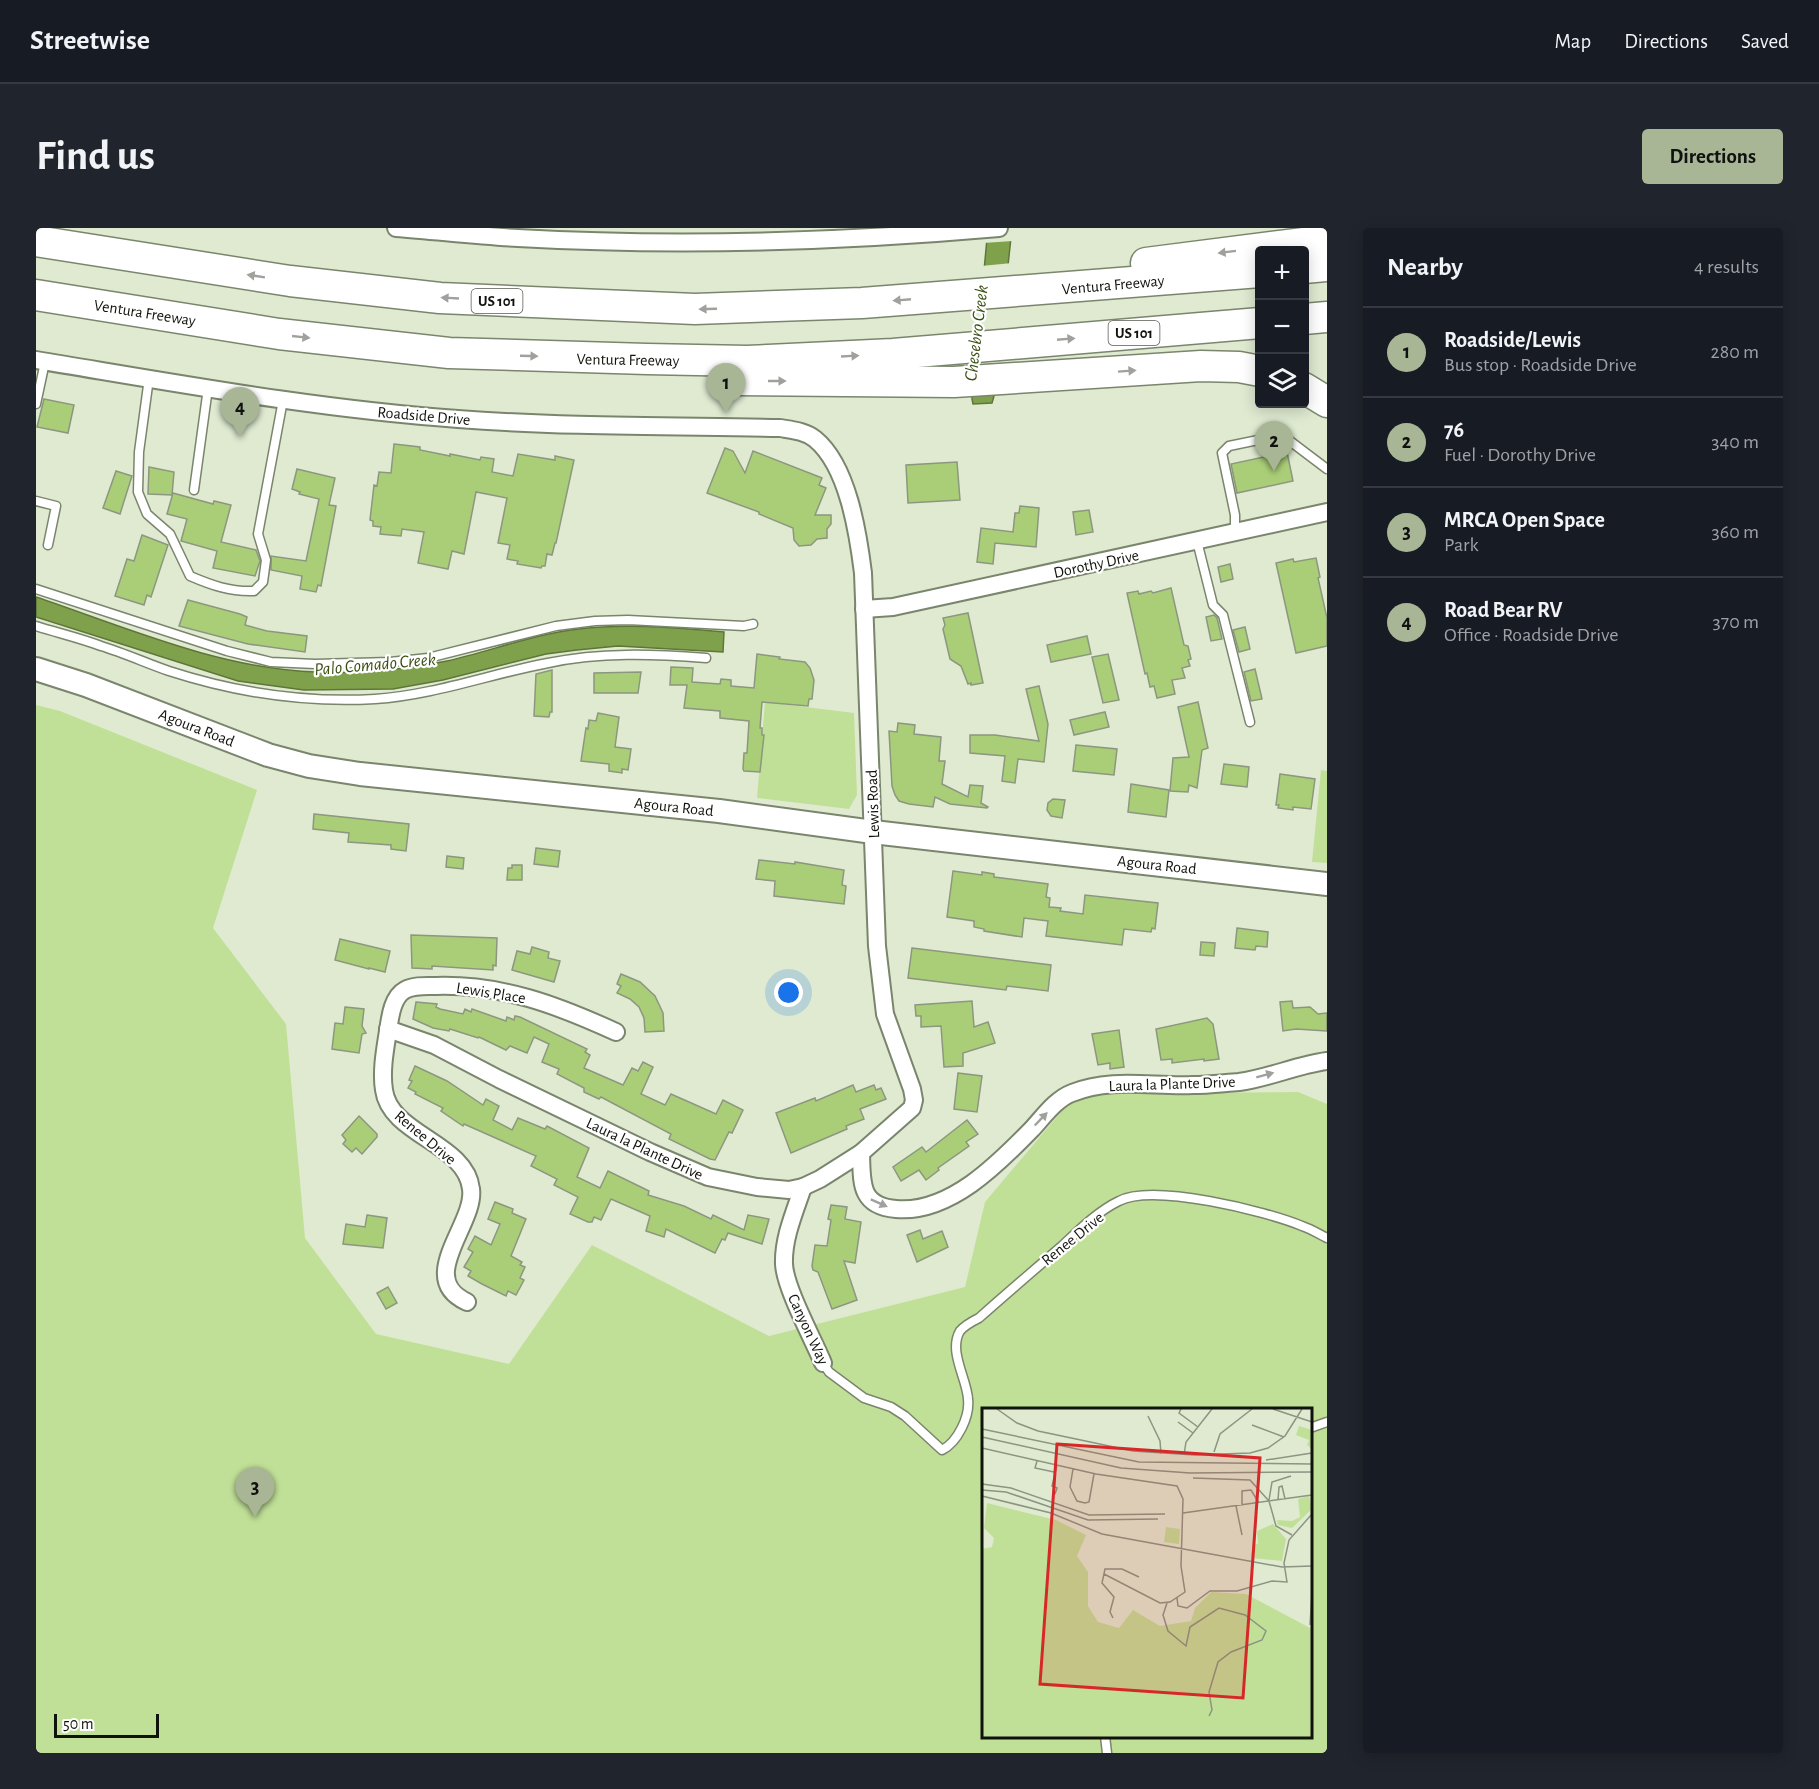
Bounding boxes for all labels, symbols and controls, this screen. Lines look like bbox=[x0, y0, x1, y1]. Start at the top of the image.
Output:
text: Streetwise bbox=[30, 27, 150, 55]
text: Map bbox=[1555, 31, 1591, 52]
text: Directions bbox=[1624, 31, 1708, 52]
text: Saved bbox=[1741, 31, 1789, 52]
button: Directions bbox=[1642, 129, 1783, 184]
text: Find us bbox=[36, 135, 155, 177]
map controls bbox=[1255, 246, 1309, 408]
button: + bbox=[1255, 246, 1309, 300]
one-way arrow bbox=[1218, 247, 1237, 257]
text: Nearby bbox=[1387, 254, 1463, 280]
text: 4 results bbox=[1694, 257, 1759, 277]
one-way arrow bbox=[247, 271, 266, 280]
street label: Ventura Freeway bbox=[1061, 273, 1165, 298]
water label: Chesebro Creek bbox=[962, 284, 992, 382]
road number: US 101 bbox=[472, 289, 522, 313]
one-way arrow bbox=[440, 294, 459, 303]
one-way arrow bbox=[893, 295, 912, 305]
street label: Ventura Freeway bbox=[93, 297, 197, 330]
button: − bbox=[1255, 300, 1309, 354]
one-way arrow bbox=[698, 304, 717, 313]
road number: US 101 bbox=[1108, 321, 1160, 345]
text: Roadside/Lewis bbox=[1444, 329, 1581, 351]
one-way arrow bbox=[292, 332, 311, 342]
one-way arrow bbox=[1057, 334, 1076, 344]
text: 1 bbox=[1403, 342, 1410, 362]
text: 280 m bbox=[1711, 342, 1759, 362]
one-way arrow bbox=[519, 351, 538, 360]
street label: Ventura Freeway bbox=[576, 351, 680, 370]
one-way arrow bbox=[840, 351, 859, 360]
button: layers bbox=[1255, 354, 1309, 408]
text: Bus stop · Roadside Drive bbox=[1444, 355, 1637, 375]
pin: 1 bbox=[706, 364, 746, 413]
one-way arrow bbox=[1117, 366, 1136, 376]
one-way arrow bbox=[767, 376, 786, 385]
pin: 4 bbox=[220, 388, 260, 437]
street label: Roadside Drive bbox=[377, 404, 471, 428]
text: 76 bbox=[1444, 419, 1464, 441]
pin: 2 bbox=[1254, 422, 1294, 471]
text: 2 bbox=[1402, 432, 1411, 452]
text: 340 m bbox=[1711, 432, 1759, 452]
text: Fuel · Dorothy Drive bbox=[1444, 445, 1596, 465]
text: MRCA Open Space bbox=[1444, 509, 1605, 531]
text: 3 bbox=[1402, 522, 1411, 542]
text: 360 m bbox=[1712, 522, 1759, 542]
text: Park bbox=[1444, 535, 1479, 555]
street label: Dorothy Drive bbox=[1052, 547, 1141, 582]
text: Road Bear RV bbox=[1444, 599, 1562, 621]
text: 4 bbox=[1401, 612, 1412, 632]
text: 370 m bbox=[1713, 612, 1759, 632]
text: Office · Roadside Drive bbox=[1444, 625, 1618, 645]
water label: Palo Comado Creek bbox=[314, 651, 437, 679]
street label: Agoura Road bbox=[157, 706, 237, 750]
street label: Lewis Road bbox=[864, 769, 882, 839]
street label: Agoura Road bbox=[633, 795, 714, 819]
street label: Agoura Road bbox=[1116, 853, 1197, 877]
your location bbox=[774, 978, 803, 1007]
street label: Lewis Place bbox=[455, 980, 527, 1006]
one-way arrow bbox=[1256, 1070, 1274, 1080]
street label: Laura la Plante Drive bbox=[1108, 1074, 1236, 1094]
street label: Renee Drive bbox=[392, 1108, 459, 1168]
one-way arrow bbox=[1033, 1113, 1047, 1127]
street label: Laura la Plante Drive bbox=[584, 1115, 706, 1183]
one-way arrow bbox=[870, 1198, 888, 1208]
street label: Renee Drive bbox=[1039, 1209, 1107, 1268]
street label: Canyon Way bbox=[784, 1292, 832, 1368]
inset map bbox=[982, 1408, 1312, 1738]
pin: 3 bbox=[236, 1468, 274, 1517]
scale bar bbox=[54, 1711, 159, 1738]
text: 50 m bbox=[63, 1716, 94, 1732]

